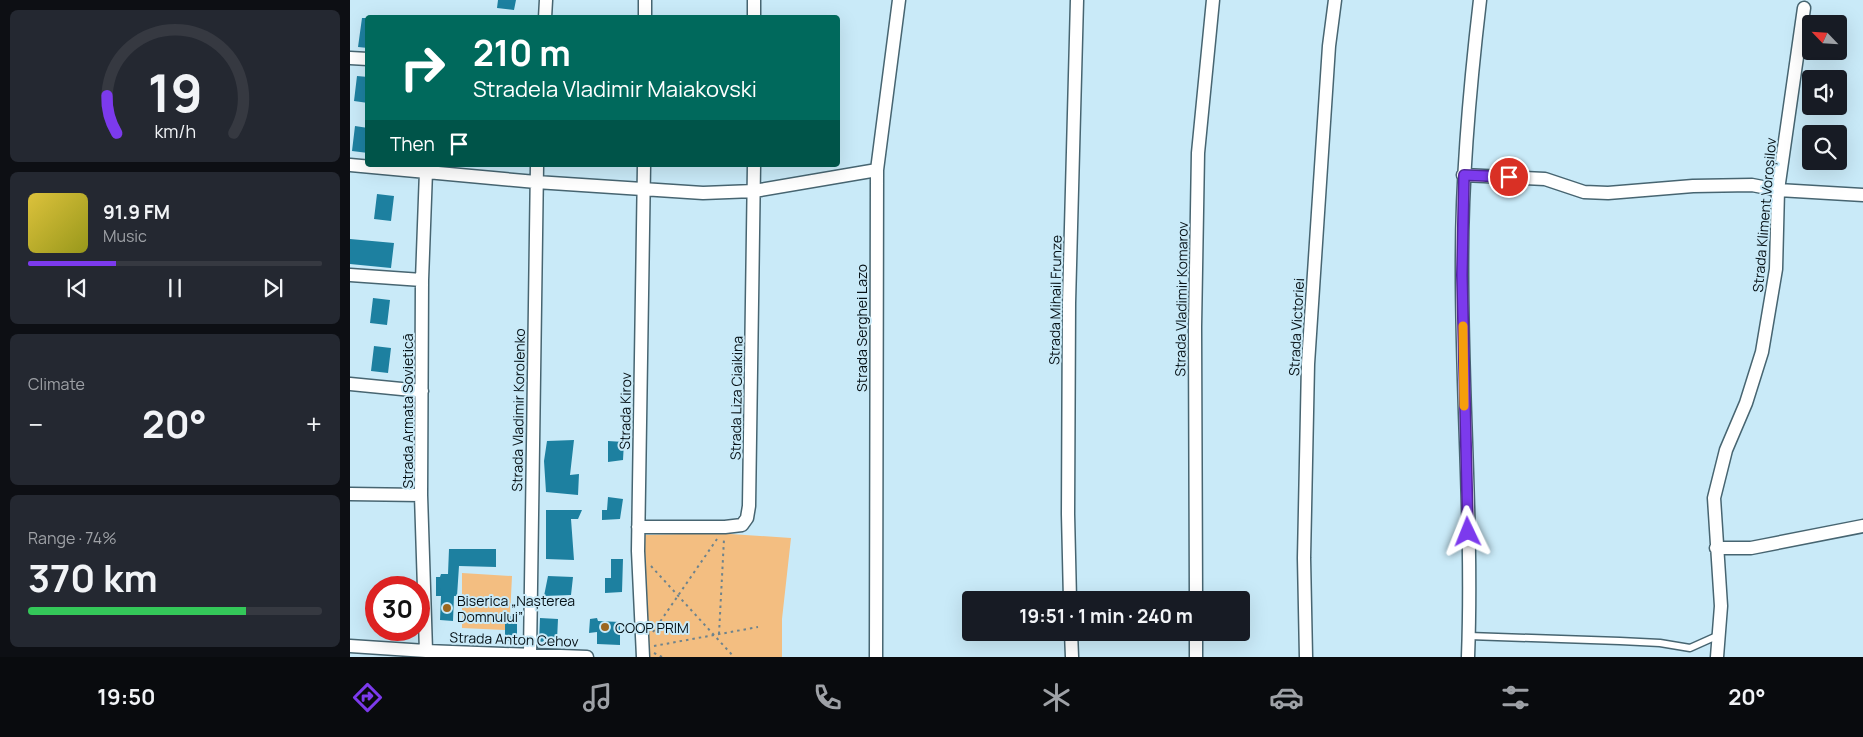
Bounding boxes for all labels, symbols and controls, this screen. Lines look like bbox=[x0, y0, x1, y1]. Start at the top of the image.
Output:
north arrow bbox=[1802, 15, 1848, 60]
map controls bbox=[1802, 15, 1847, 170]
text: 210 m bbox=[473, 29, 571, 77]
icon: right bbox=[390, 35, 455, 100]
text: 19 bbox=[147, 57, 203, 128]
button: sound bbox=[1802, 70, 1847, 115]
text: Stradela Vladimir Maiakovski bbox=[473, 74, 757, 104]
text: km/h bbox=[154, 119, 196, 143]
button: search bbox=[1802, 125, 1847, 170]
icon: arrive bbox=[445, 130, 473, 158]
text: Then bbox=[390, 131, 435, 157]
street label: Strada Kliment Voroșilov bbox=[1748, 137, 1780, 293]
pin bbox=[1488, 156, 1530, 198]
icon: arrive bbox=[1495, 163, 1523, 191]
text: 91.9 FM bbox=[103, 199, 170, 225]
street label: Strada Vladimir Komarov bbox=[1170, 221, 1192, 377]
text: Music bbox=[103, 225, 147, 247]
street label: Strada Mihail Frunze bbox=[1044, 235, 1066, 365]
street label: Strada Serghei Lazo bbox=[852, 264, 871, 392]
icon: previous bbox=[63, 274, 91, 302]
icon: pause bbox=[161, 274, 189, 302]
icon: next bbox=[259, 274, 287, 302]
street label: Strada Victoriei bbox=[1284, 277, 1308, 377]
street label: Strada Vladimir Korolenko bbox=[507, 328, 529, 492]
street label: Strada Armata Sovietică bbox=[398, 334, 417, 488]
street label: Strada Liza Ciaikina bbox=[725, 336, 747, 460]
street label: Strada Kirov bbox=[615, 372, 635, 450]
text: Climate bbox=[28, 373, 85, 395]
text: 20° bbox=[142, 397, 207, 449]
text: − bbox=[28, 405, 43, 443]
text: + bbox=[306, 405, 322, 443]
position arrow bbox=[1441, 505, 1493, 557]
text: Range · 74% bbox=[28, 527, 117, 549]
text: 370 km bbox=[28, 551, 158, 603]
speed limit sign: 30 bbox=[365, 576, 430, 641]
place label: Biserica „Nașterea Domnului” bbox=[457, 591, 575, 626]
marker: Biserica „Nașterea Domnului” bbox=[441, 602, 453, 614]
text: 19:51 · 1 min · 240 m bbox=[1019, 603, 1193, 629]
place label: COOP PRIM bbox=[615, 618, 689, 637]
marker: COOP PRIM bbox=[599, 621, 611, 633]
street label: Strada Anton Cehov bbox=[449, 627, 579, 651]
icon: directions bbox=[350, 680, 385, 715]
icon: music bbox=[580, 680, 615, 715]
icon: phone bbox=[810, 680, 845, 715]
icon: climate bbox=[1039, 680, 1074, 715]
icon: car bbox=[1269, 680, 1304, 715]
icon: filters bbox=[1498, 680, 1533, 715]
text: 19:50 bbox=[97, 682, 156, 712]
text: 20° bbox=[1728, 682, 1766, 712]

